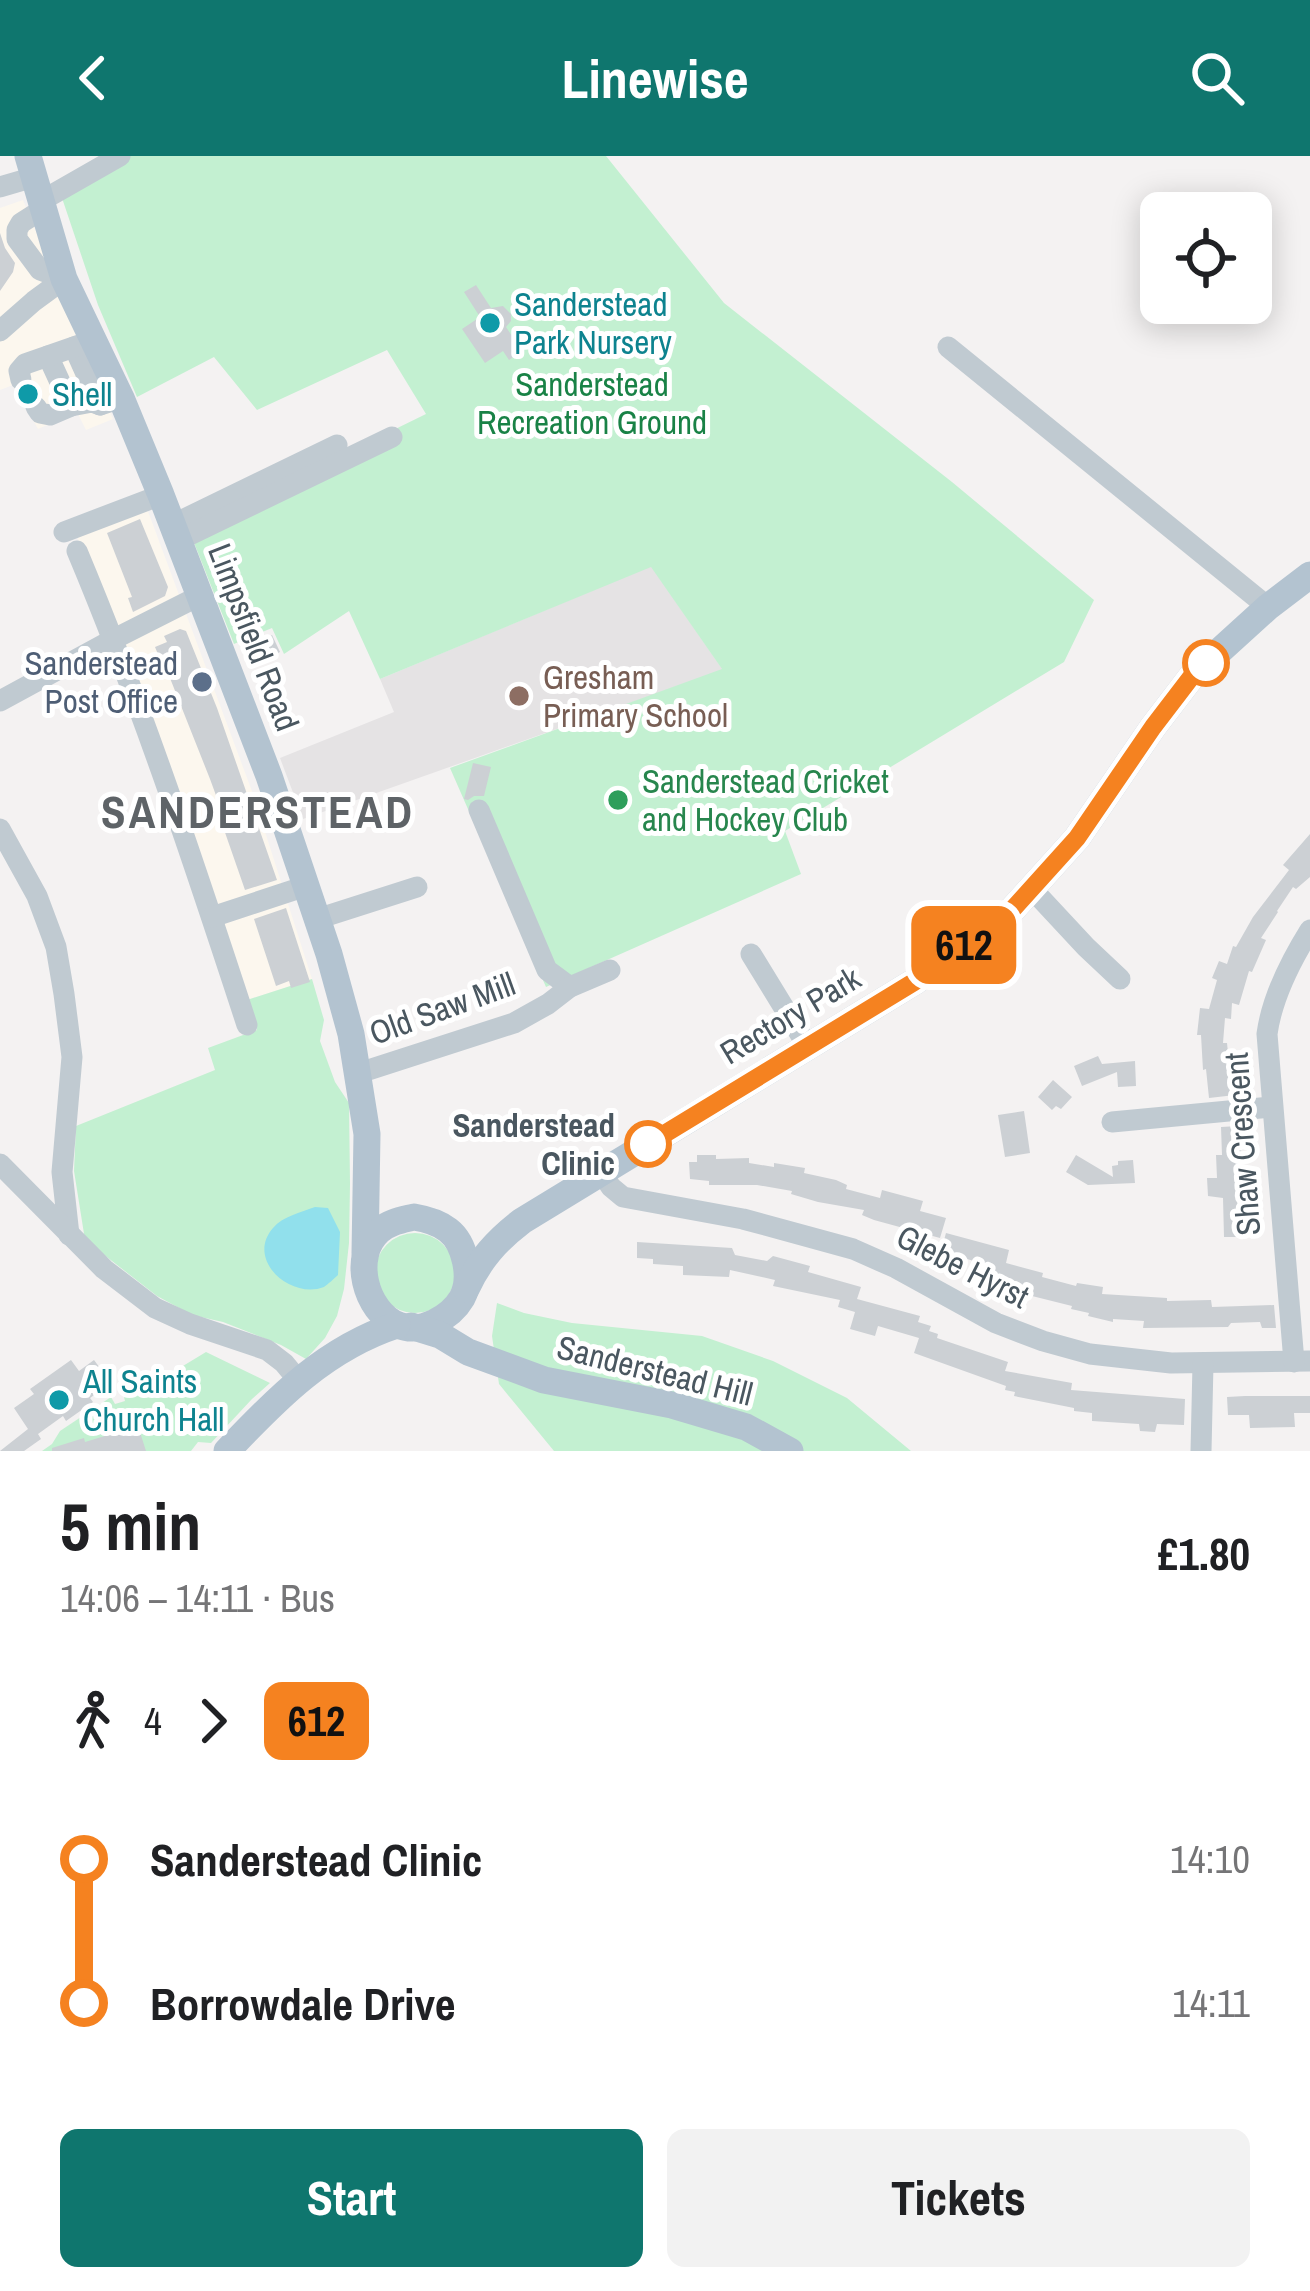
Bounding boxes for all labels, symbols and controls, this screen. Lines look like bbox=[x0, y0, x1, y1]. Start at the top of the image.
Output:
text: Linewise bbox=[561, 42, 749, 115]
icon: back bbox=[60, 45, 126, 111]
icon: search bbox=[1184, 45, 1250, 111]
map controls bbox=[1140, 192, 1272, 324]
button: locate bbox=[1140, 192, 1272, 324]
place label: Sanderstead Park Nursery bbox=[514, 282, 672, 364]
marker: Sanderstead Park Nursery bbox=[477, 310, 503, 336]
park label: Sanderstead Recreation Ground bbox=[477, 362, 707, 444]
place label: Shell bbox=[52, 372, 112, 416]
marker: Shell bbox=[15, 381, 41, 407]
street label: Limpsfield Road bbox=[198, 537, 310, 737]
place label: Sanderstead Post Office bbox=[25, 641, 178, 723]
unlabelled marker bbox=[1184, 641, 1228, 685]
place label: Gresham Primary School bbox=[543, 655, 728, 737]
marker: Sanderstead Post Office bbox=[189, 669, 215, 695]
marker: Gresham Primary School bbox=[506, 683, 532, 709]
place label: Sanderstead Cricket and Hockey Club bbox=[642, 759, 889, 841]
district label: SANDERSTEAD bbox=[101, 781, 415, 842]
marker: Sanderstead Cricket and Hockey Club bbox=[605, 787, 631, 813]
line badge: 612 bbox=[895, 906, 1033, 984]
text: 612 bbox=[935, 917, 993, 973]
street label: Rectory Park bbox=[712, 956, 869, 1074]
street label: Old Saw Mill bbox=[363, 961, 521, 1055]
street label: Shaw Crescent bbox=[1214, 1051, 1270, 1237]
place label: Sanderstead Clinic bbox=[453, 1103, 615, 1185]
marker: Sanderstead Clinic bbox=[626, 1122, 670, 1166]
street label: Glebe Hyrst bbox=[889, 1214, 1037, 1318]
street label: Sanderstead Hill bbox=[553, 1324, 757, 1416]
place label: All Saints Church Hall bbox=[82, 1359, 224, 1441]
marker: All Saints Church Hall bbox=[46, 1387, 72, 1413]
text: 5 min bbox=[60, 1482, 201, 1571]
text: £1.80 bbox=[1158, 1523, 1250, 1584]
text: 14:06 – 14:11 · Bus bbox=[60, 1572, 335, 1624]
icon: walk bbox=[60, 1688, 126, 1754]
icon: forward bbox=[180, 1688, 246, 1754]
text: 612 bbox=[288, 1693, 345, 1749]
text: 4 bbox=[144, 1695, 162, 1747]
text: Sanderstead Clinic bbox=[150, 1829, 482, 1890]
text: 14:10 bbox=[1170, 1833, 1250, 1885]
text: Borrowdale Drive bbox=[150, 1973, 456, 2034]
text: 14:11 bbox=[1172, 1977, 1250, 2029]
button: Start bbox=[60, 2129, 643, 2267]
button: Tickets bbox=[667, 2129, 1250, 2267]

